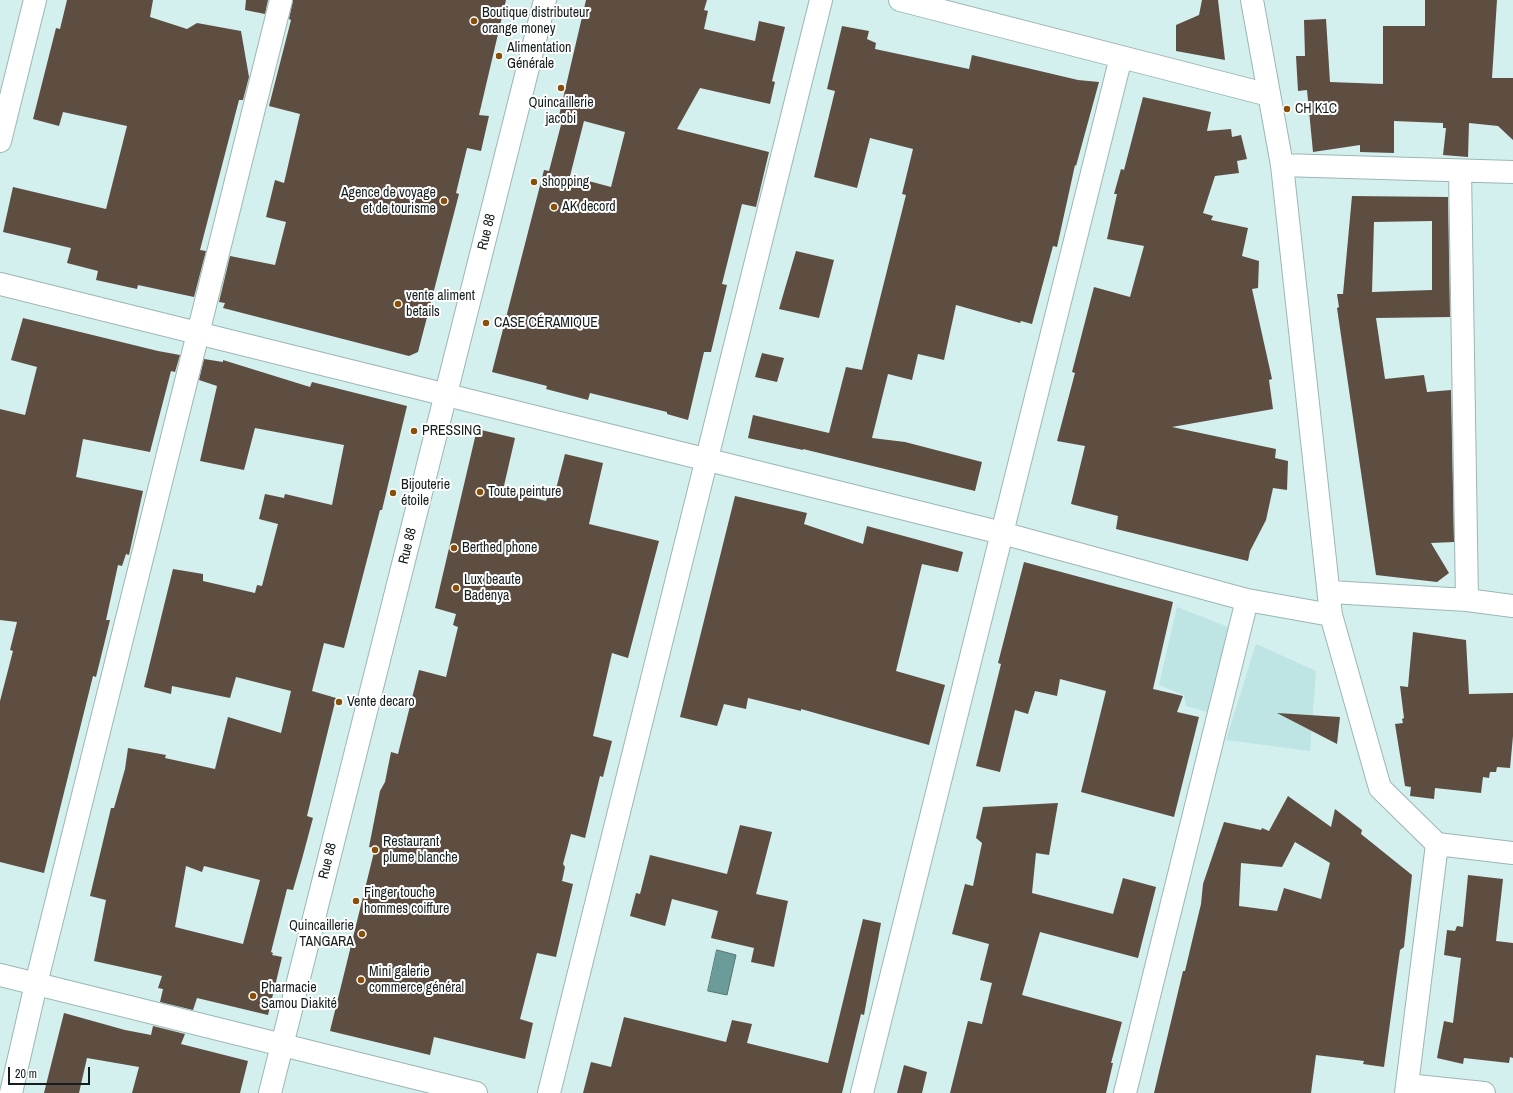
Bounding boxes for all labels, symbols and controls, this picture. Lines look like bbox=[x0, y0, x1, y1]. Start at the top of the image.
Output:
place label: Boutique distributeur orange money bbox=[482, 5, 589, 38]
marker: Boutique distributeur orange money bbox=[469, 16, 479, 26]
place label: Alimentation Générale bbox=[507, 40, 571, 72]
marker: Alimentation Générale bbox=[494, 51, 504, 61]
marker: Quincaillerie jacobi bbox=[556, 83, 566, 93]
place label: Quincaillerie jacobi bbox=[528, 95, 594, 128]
place label: CH K1C bbox=[1295, 101, 1337, 117]
marker: CH K1C bbox=[1282, 104, 1292, 114]
place label: shopping bbox=[542, 174, 589, 190]
marker: shopping bbox=[529, 177, 539, 187]
place label: Agence de voyage et de tourisme bbox=[341, 185, 436, 218]
marker: Agence de voyage et de tourisme bbox=[439, 196, 449, 206]
place label: AK decord bbox=[562, 199, 616, 215]
marker: AK decord bbox=[549, 202, 559, 212]
street label: Rue 88 bbox=[474, 212, 500, 252]
place label: vente aliment betails bbox=[406, 288, 475, 320]
marker: vente aliment betails bbox=[393, 299, 403, 309]
place label: CASE CÉRAMIQUE bbox=[494, 315, 598, 331]
marker: CASE CÉRAMIQUE bbox=[481, 318, 491, 328]
place label: PRESSING bbox=[422, 423, 481, 439]
marker: PRESSING bbox=[409, 426, 419, 436]
place label: Bijouterie étoile bbox=[401, 477, 450, 510]
place label: Toute peinture bbox=[488, 484, 561, 500]
marker: Toute peinture bbox=[475, 487, 485, 497]
marker: Bijouterie étoile bbox=[388, 488, 398, 498]
street label: Rue 88 bbox=[395, 526, 421, 566]
place label: Berthed phone bbox=[462, 540, 537, 556]
marker: Berthed phone bbox=[449, 543, 459, 553]
place label: Lux beaute Badenya bbox=[464, 572, 521, 604]
marker: Lux beaute Badenya bbox=[451, 583, 461, 593]
place label: Vente decaro bbox=[347, 694, 415, 710]
marker: Vente decaro bbox=[334, 697, 344, 707]
place label: Restaurant plume blanche bbox=[383, 834, 458, 866]
street label: Rue 88 bbox=[315, 841, 341, 881]
marker: Restaurant plume blanche bbox=[370, 845, 380, 855]
place label: Finger touche hommes coiffure bbox=[364, 885, 449, 918]
marker: Finger touche hommes coiffure bbox=[351, 896, 361, 906]
place label: Quincaillerie TANGARA bbox=[289, 918, 354, 950]
marker: Quincaillerie TANGARA bbox=[357, 929, 367, 939]
place label: Mini galerie commerce général bbox=[369, 964, 464, 996]
marker: Mini galerie commerce général bbox=[356, 975, 366, 985]
place label: Pharmacie Samou Diakité bbox=[261, 980, 337, 1012]
marker: Pharmacie Samou Diakité bbox=[248, 991, 258, 1001]
scale bar bbox=[10, 1059, 92, 1085]
text: 20 m bbox=[15, 1066, 37, 1082]

